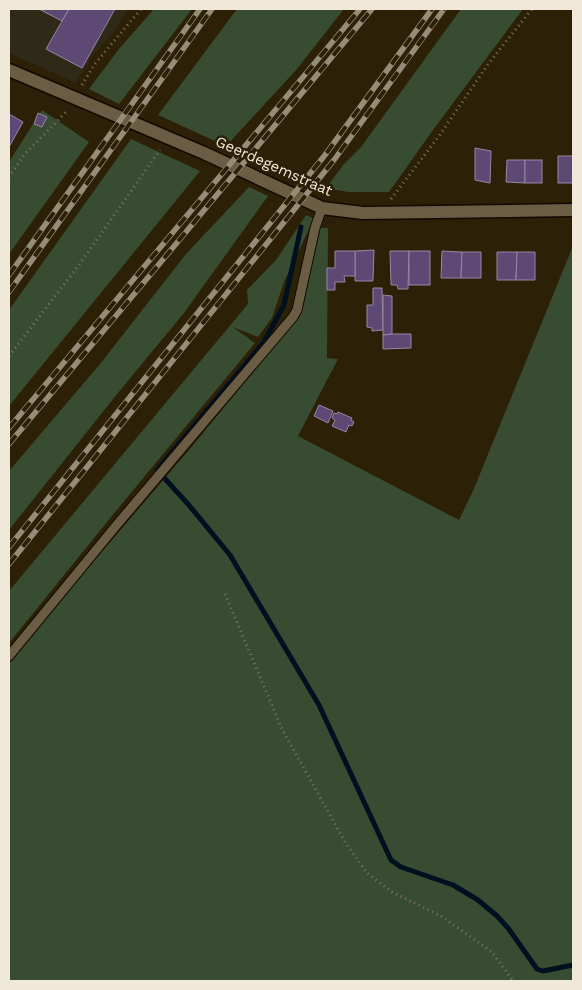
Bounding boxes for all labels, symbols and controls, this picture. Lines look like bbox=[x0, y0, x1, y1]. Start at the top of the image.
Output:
street label: Geerdegemstraat bbox=[213, 132, 336, 200]

